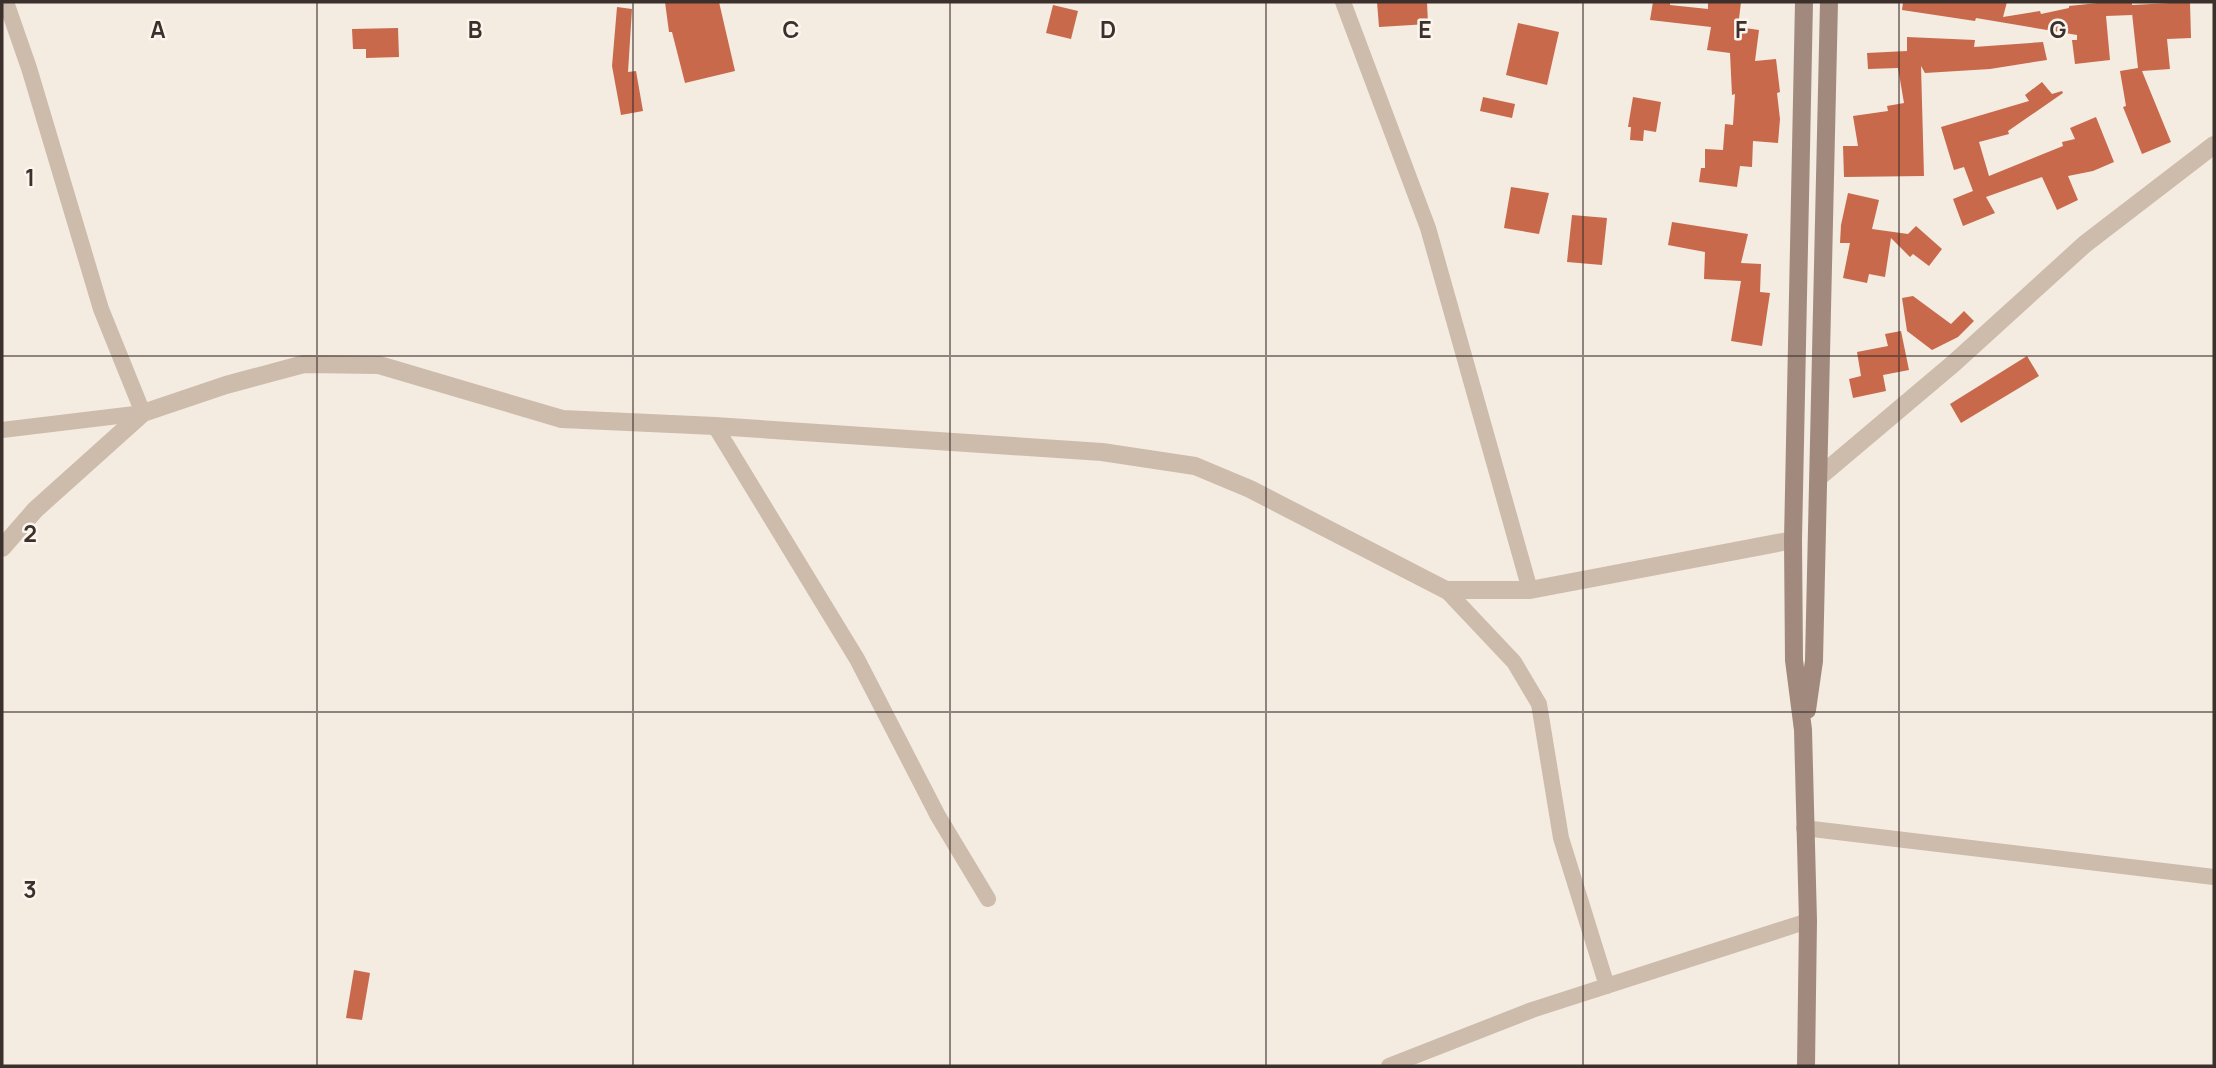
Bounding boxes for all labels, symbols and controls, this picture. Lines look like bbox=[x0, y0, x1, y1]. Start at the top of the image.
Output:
text: A bbox=[150, 13, 166, 45]
text: B bbox=[468, 13, 482, 45]
text: C bbox=[783, 13, 800, 45]
text: D bbox=[1100, 13, 1116, 45]
text: E bbox=[1418, 13, 1432, 45]
text: F bbox=[1735, 13, 1747, 45]
text: G bbox=[2050, 13, 2067, 45]
text: 1 bbox=[25, 161, 35, 193]
text: 2 bbox=[23, 517, 37, 549]
text: 3 bbox=[23, 873, 37, 905]

